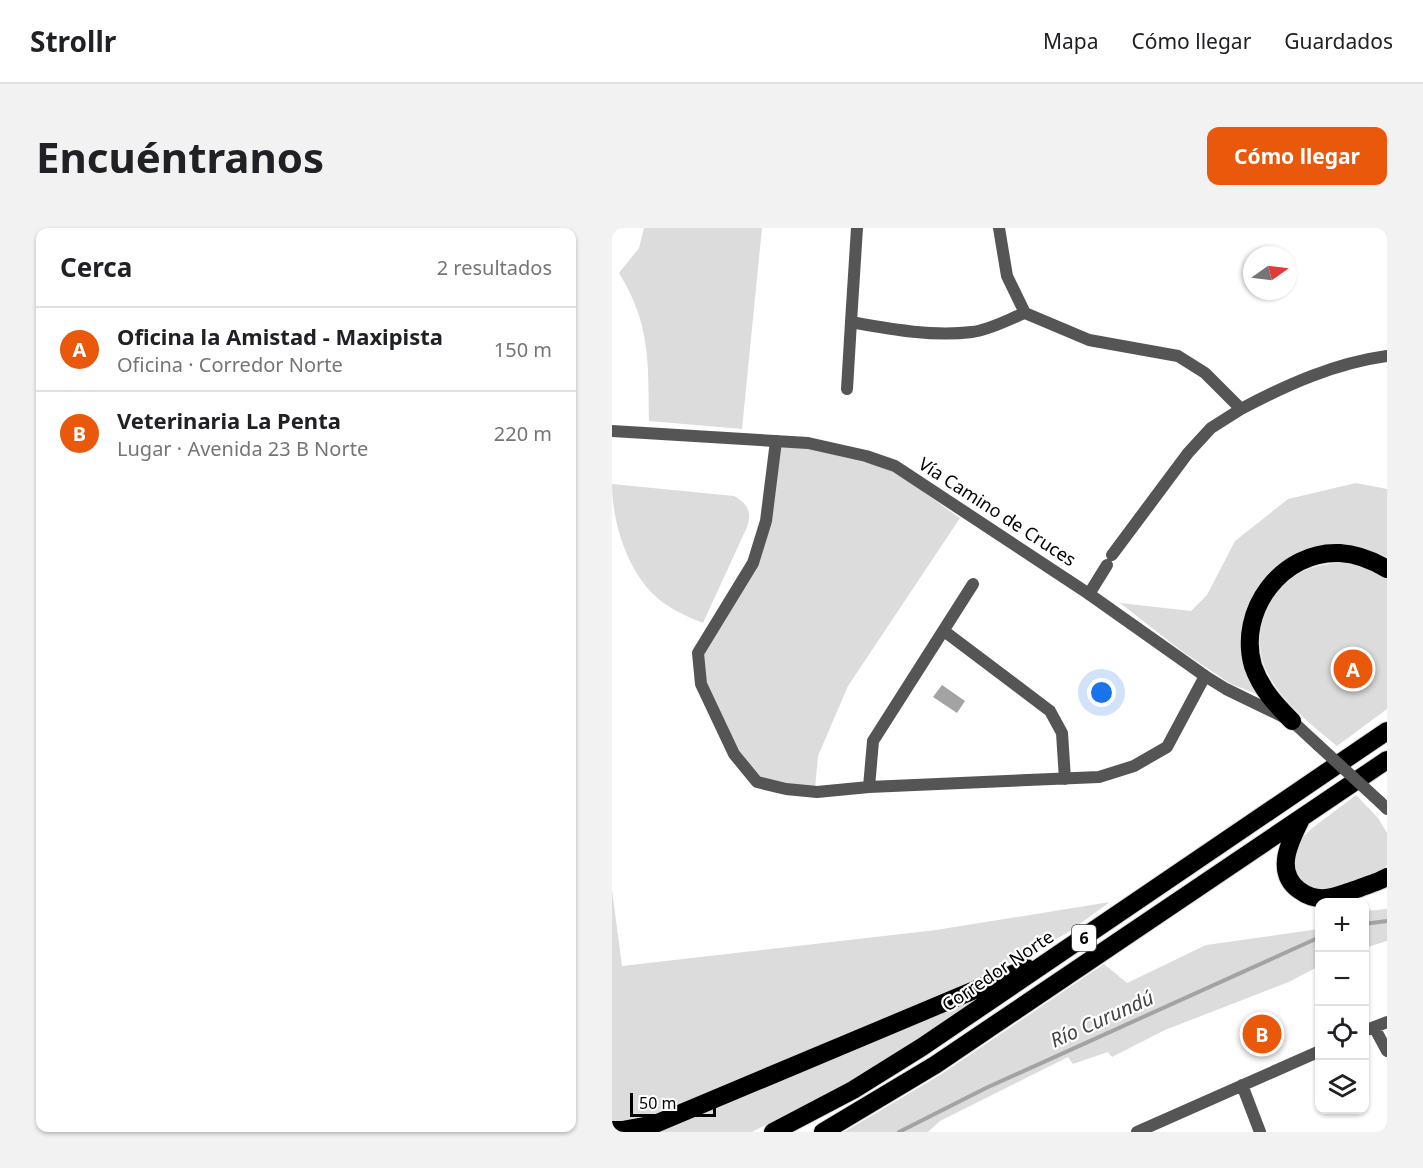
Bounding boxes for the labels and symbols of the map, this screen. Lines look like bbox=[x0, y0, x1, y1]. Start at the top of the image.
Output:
north arrow bbox=[1243, 246, 1297, 300]
street label: Vía Camino de Cruces bbox=[914, 451, 1081, 571]
pin: A bbox=[1334, 646, 1372, 692]
your location bbox=[1087, 678, 1116, 707]
street label: Corredor Norte bbox=[937, 924, 1058, 1016]
road number: 6 bbox=[1072, 925, 1096, 951]
water label: Río Curundú bbox=[1046, 984, 1158, 1053]
pin: B bbox=[1242, 1012, 1282, 1056]
scale bar bbox=[630, 1090, 716, 1118]

